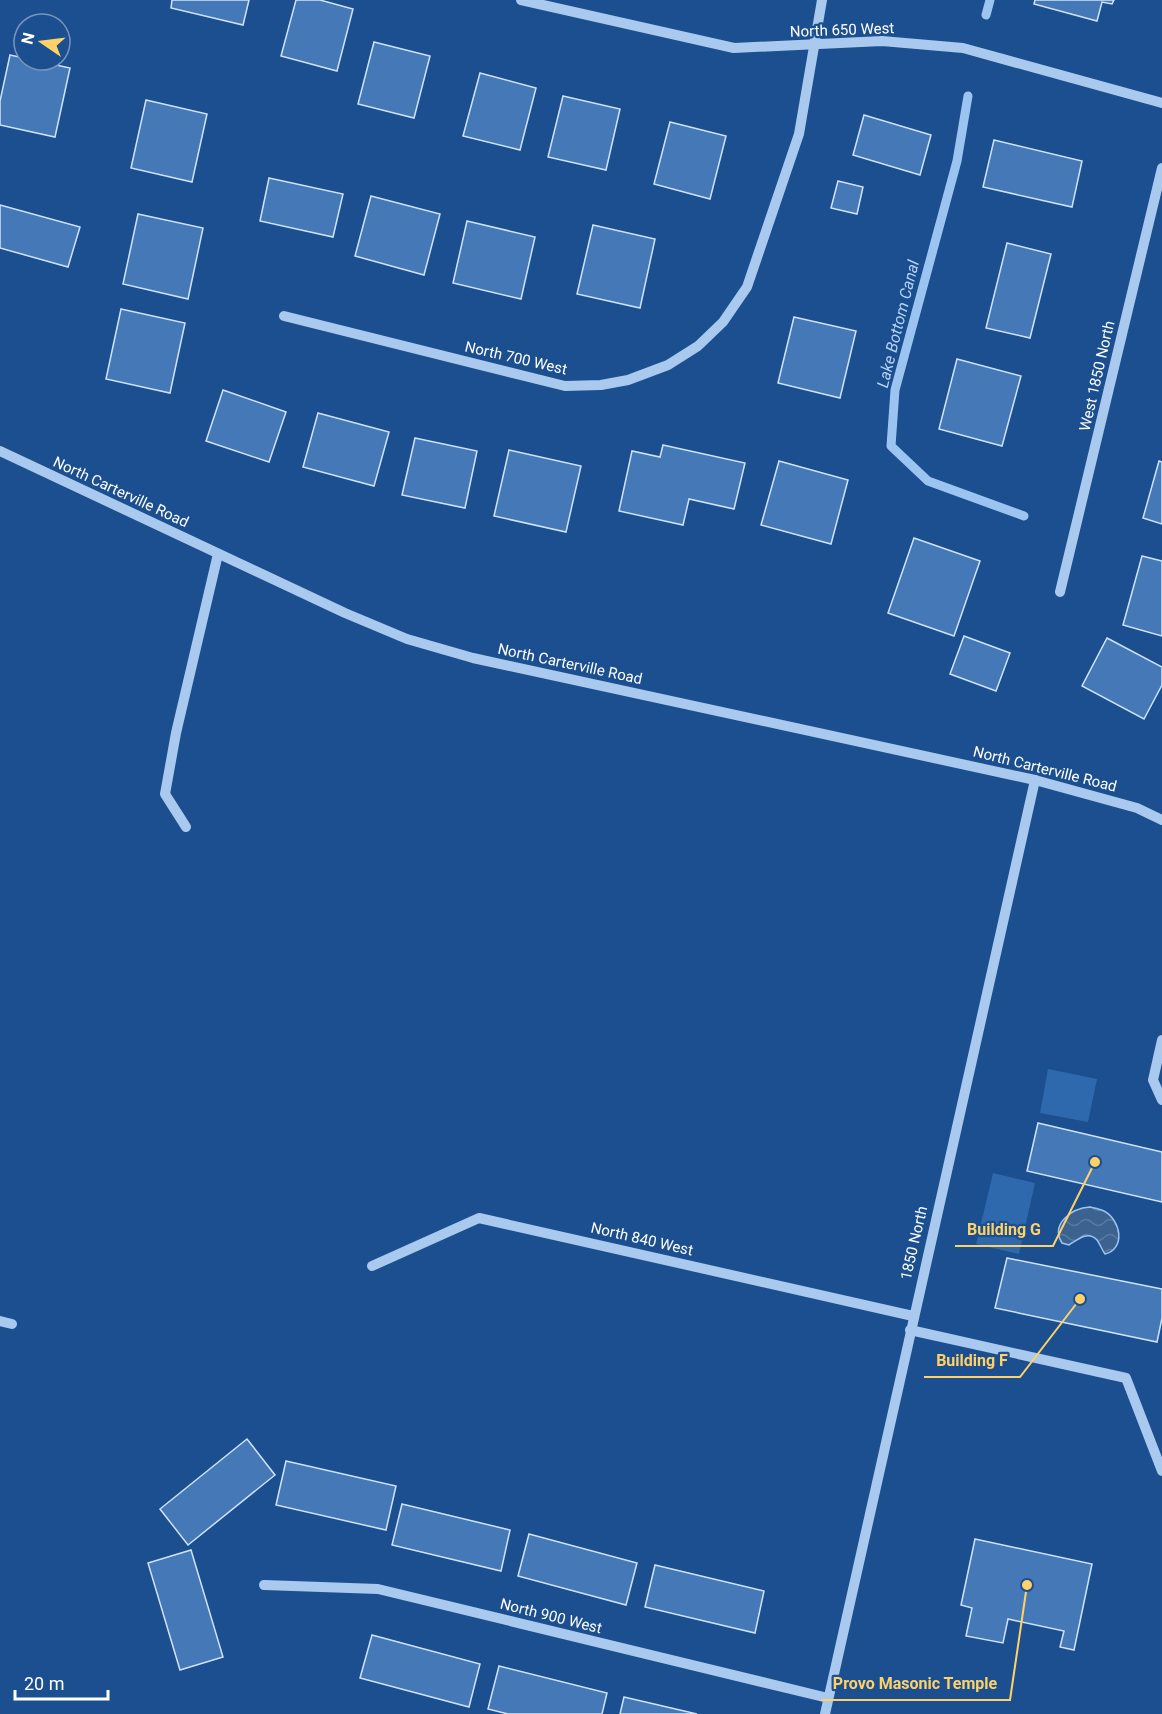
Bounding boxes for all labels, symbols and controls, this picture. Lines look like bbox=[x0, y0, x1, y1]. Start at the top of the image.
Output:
north arrow bbox=[12, 12, 72, 72]
street label: North 650 West bbox=[790, 19, 895, 41]
text: N bbox=[17, 31, 39, 46]
water label: Lake Bottom Canal bbox=[873, 258, 923, 390]
street label: West 1850 North bbox=[1076, 319, 1118, 433]
street label: North 700 West bbox=[463, 337, 569, 379]
street label: North Carterville Road bbox=[50, 453, 192, 531]
street label: North Carterville Road bbox=[496, 640, 644, 688]
street label: North Carterville Road bbox=[971, 742, 1119, 796]
street label: 1850 North bbox=[897, 1204, 931, 1282]
callout: Building G bbox=[955, 1212, 1053, 1246]
street label: North 840 West bbox=[589, 1218, 695, 1260]
text: Building G bbox=[967, 1220, 1041, 1239]
callout: Building F bbox=[924, 1343, 1020, 1377]
text: Building F bbox=[936, 1351, 1008, 1370]
street label: North 900 West bbox=[498, 1595, 604, 1637]
scale bar bbox=[15, 1663, 108, 1701]
callout: Provo Masonic Temple bbox=[821, 1666, 1010, 1700]
text: 20 m bbox=[24, 1673, 64, 1694]
text: Provo Masonic Temple bbox=[833, 1674, 998, 1693]

